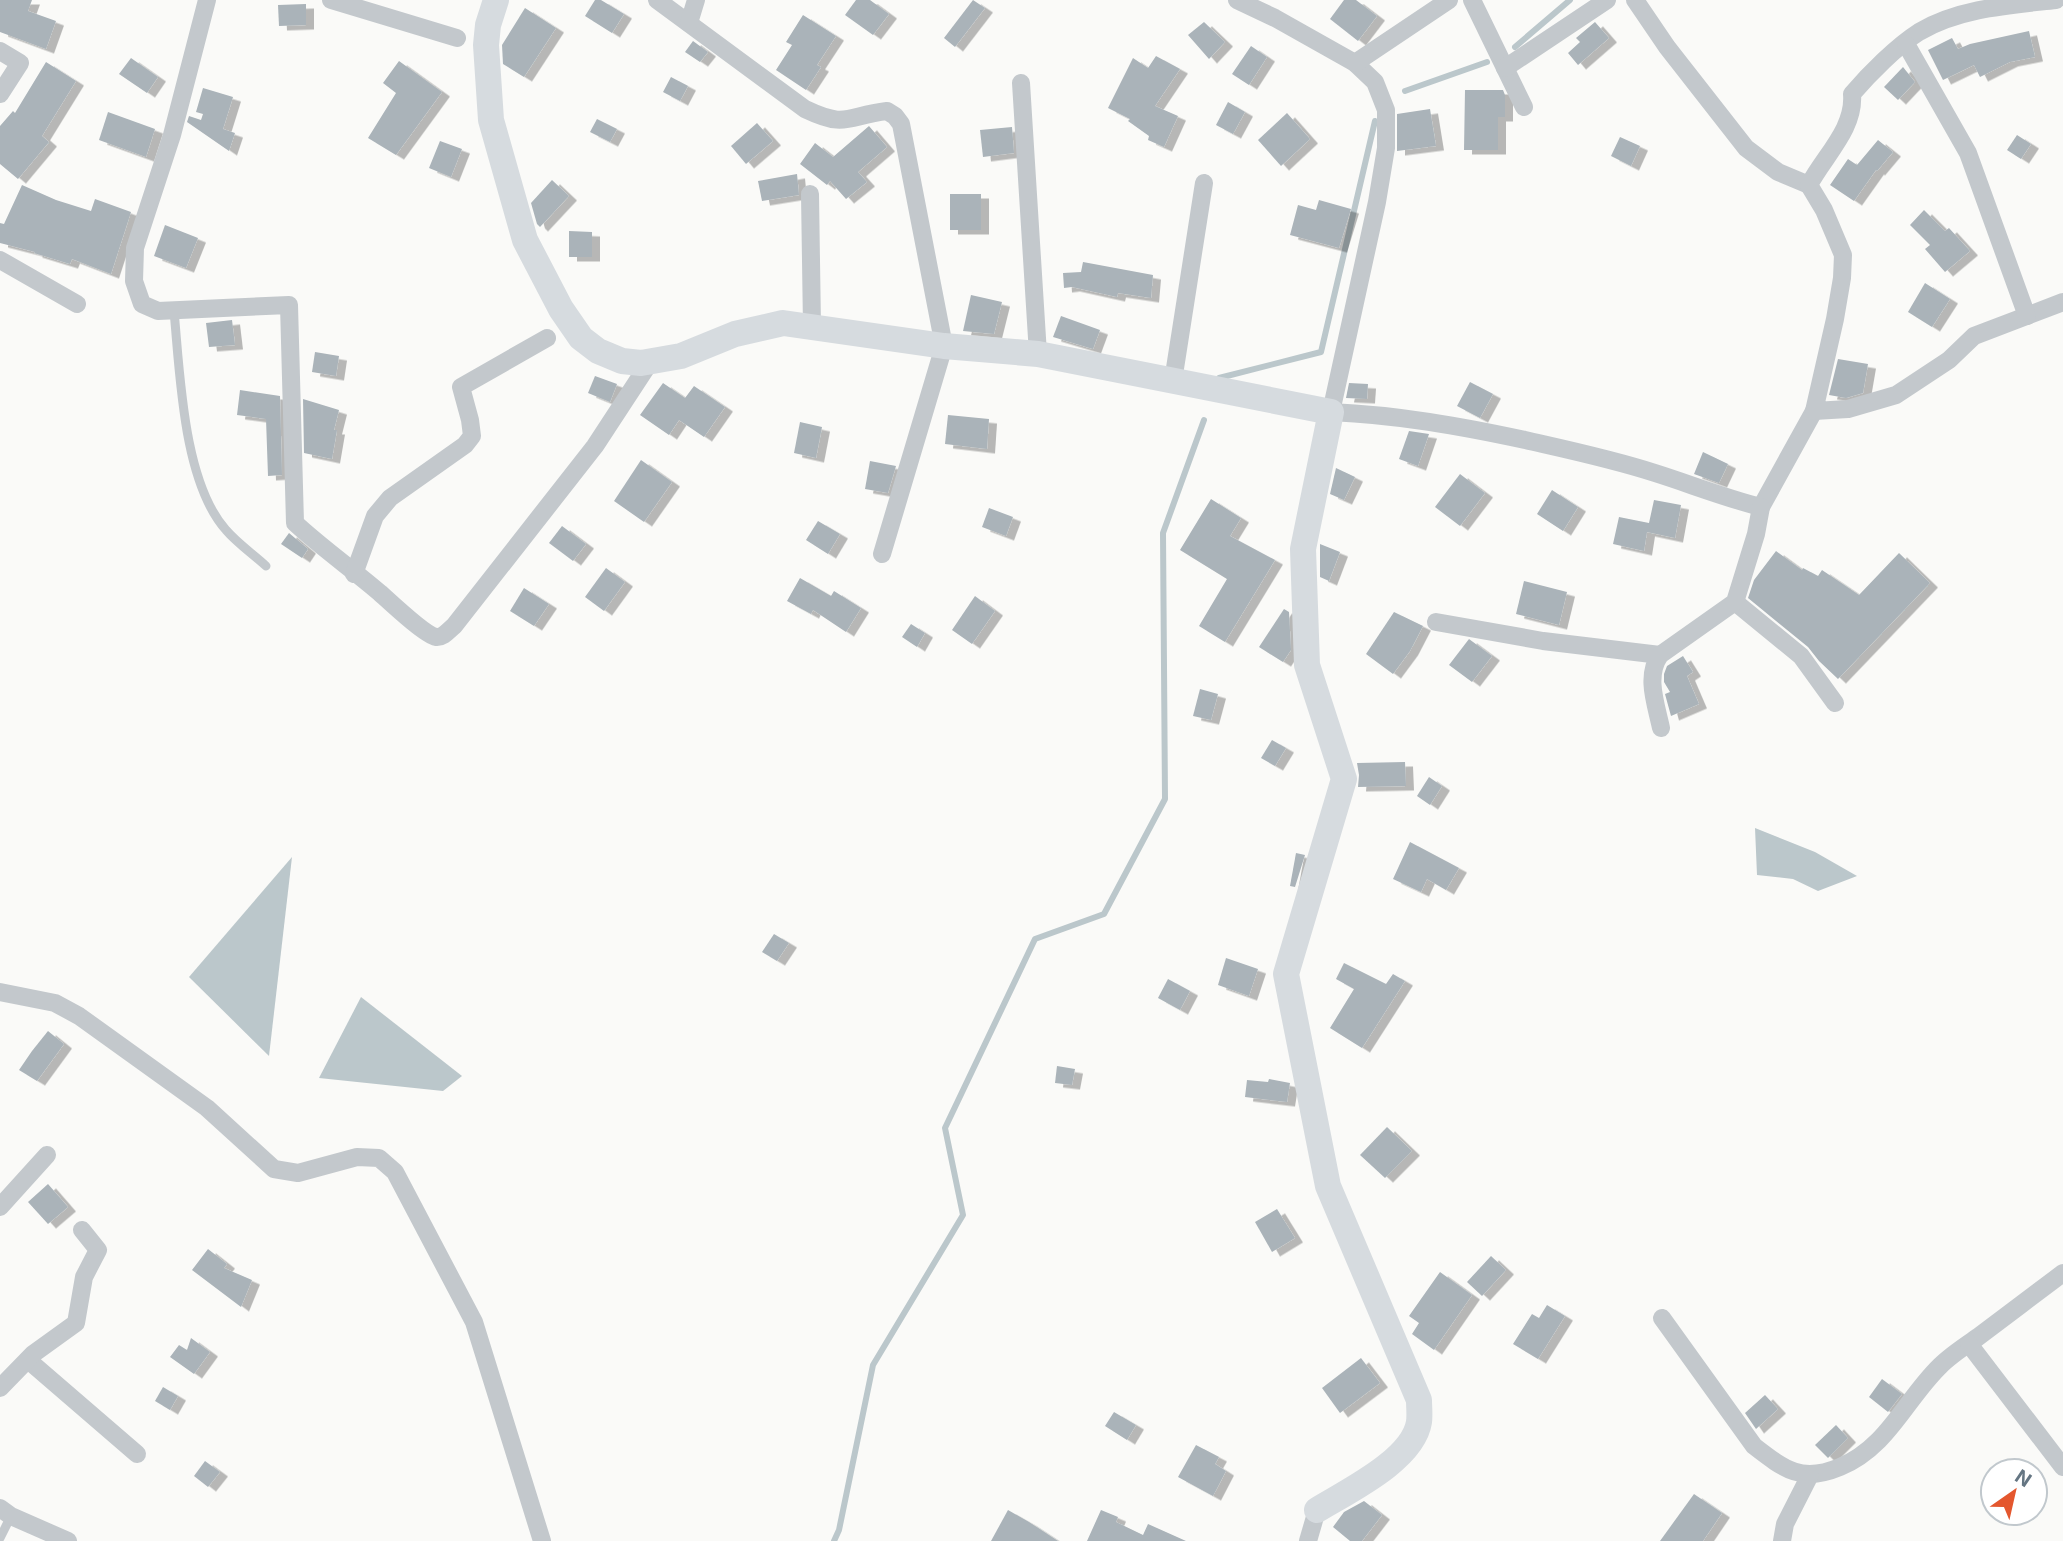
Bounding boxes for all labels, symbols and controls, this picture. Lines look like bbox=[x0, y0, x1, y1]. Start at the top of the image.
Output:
north arrow bbox=[1979, 1457, 2049, 1527]
text: N bbox=[2011, 1465, 2036, 1492]

